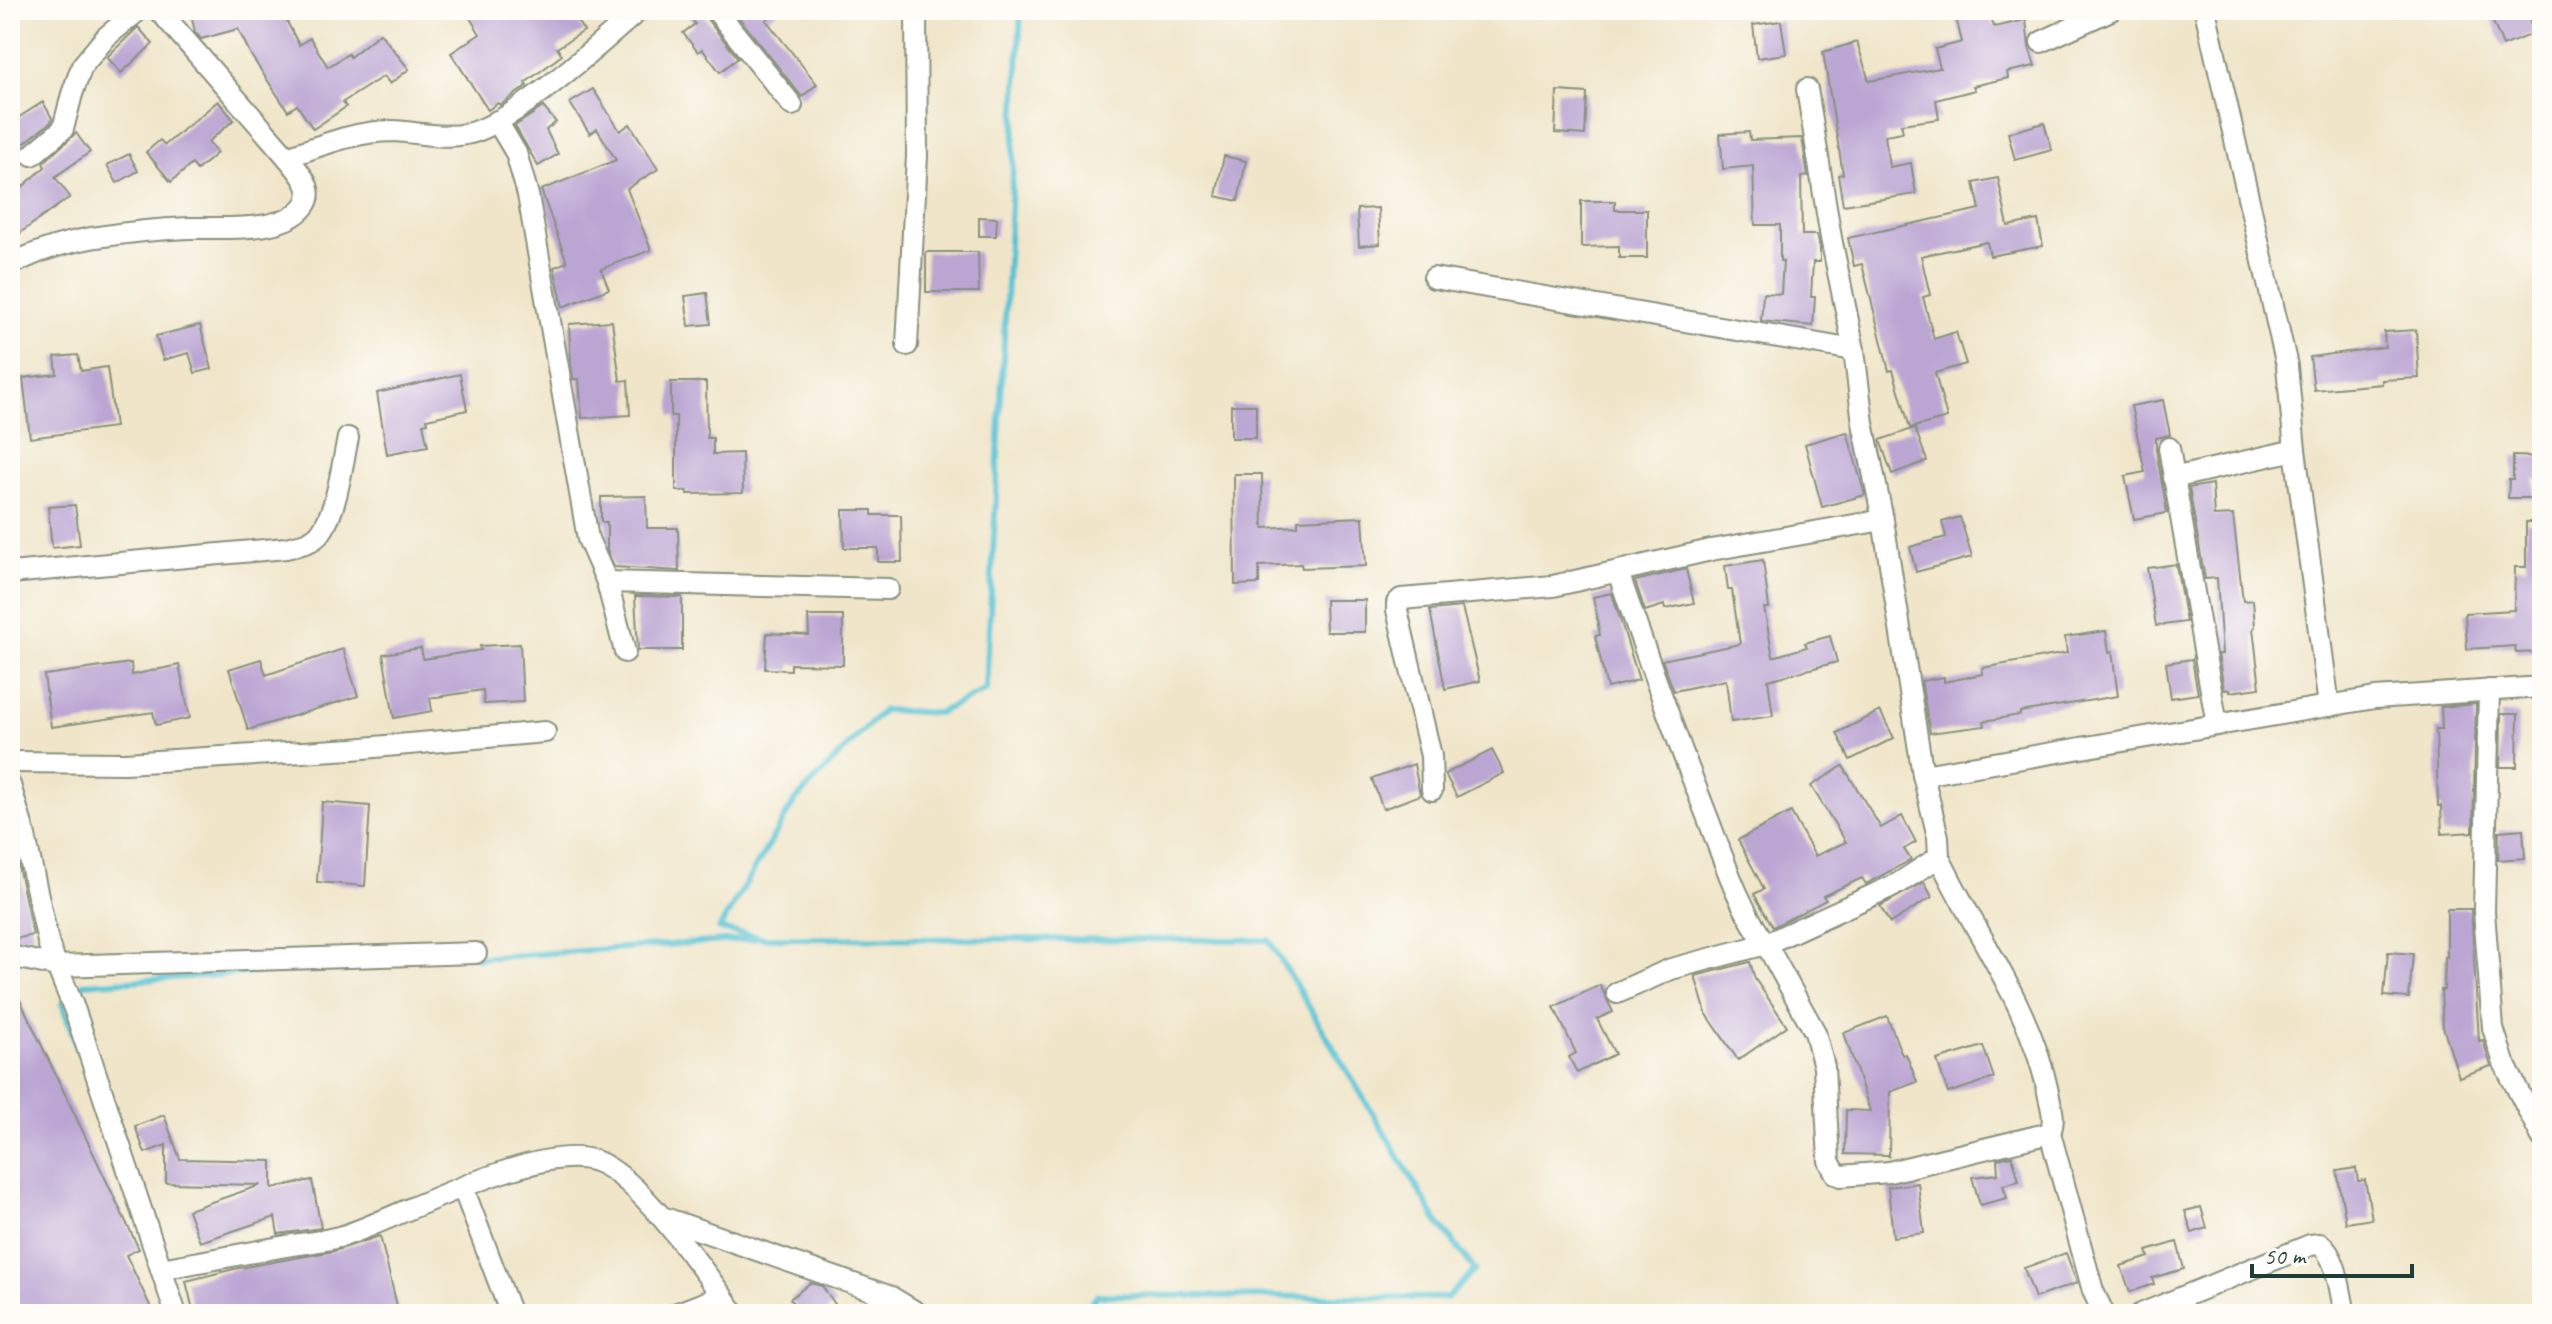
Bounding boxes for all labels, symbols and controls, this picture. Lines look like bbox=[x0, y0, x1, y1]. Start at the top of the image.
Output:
scale bar bbox=[2252, 1228, 2412, 1278]
text: 50 m bbox=[2264, 1241, 2307, 1271]

